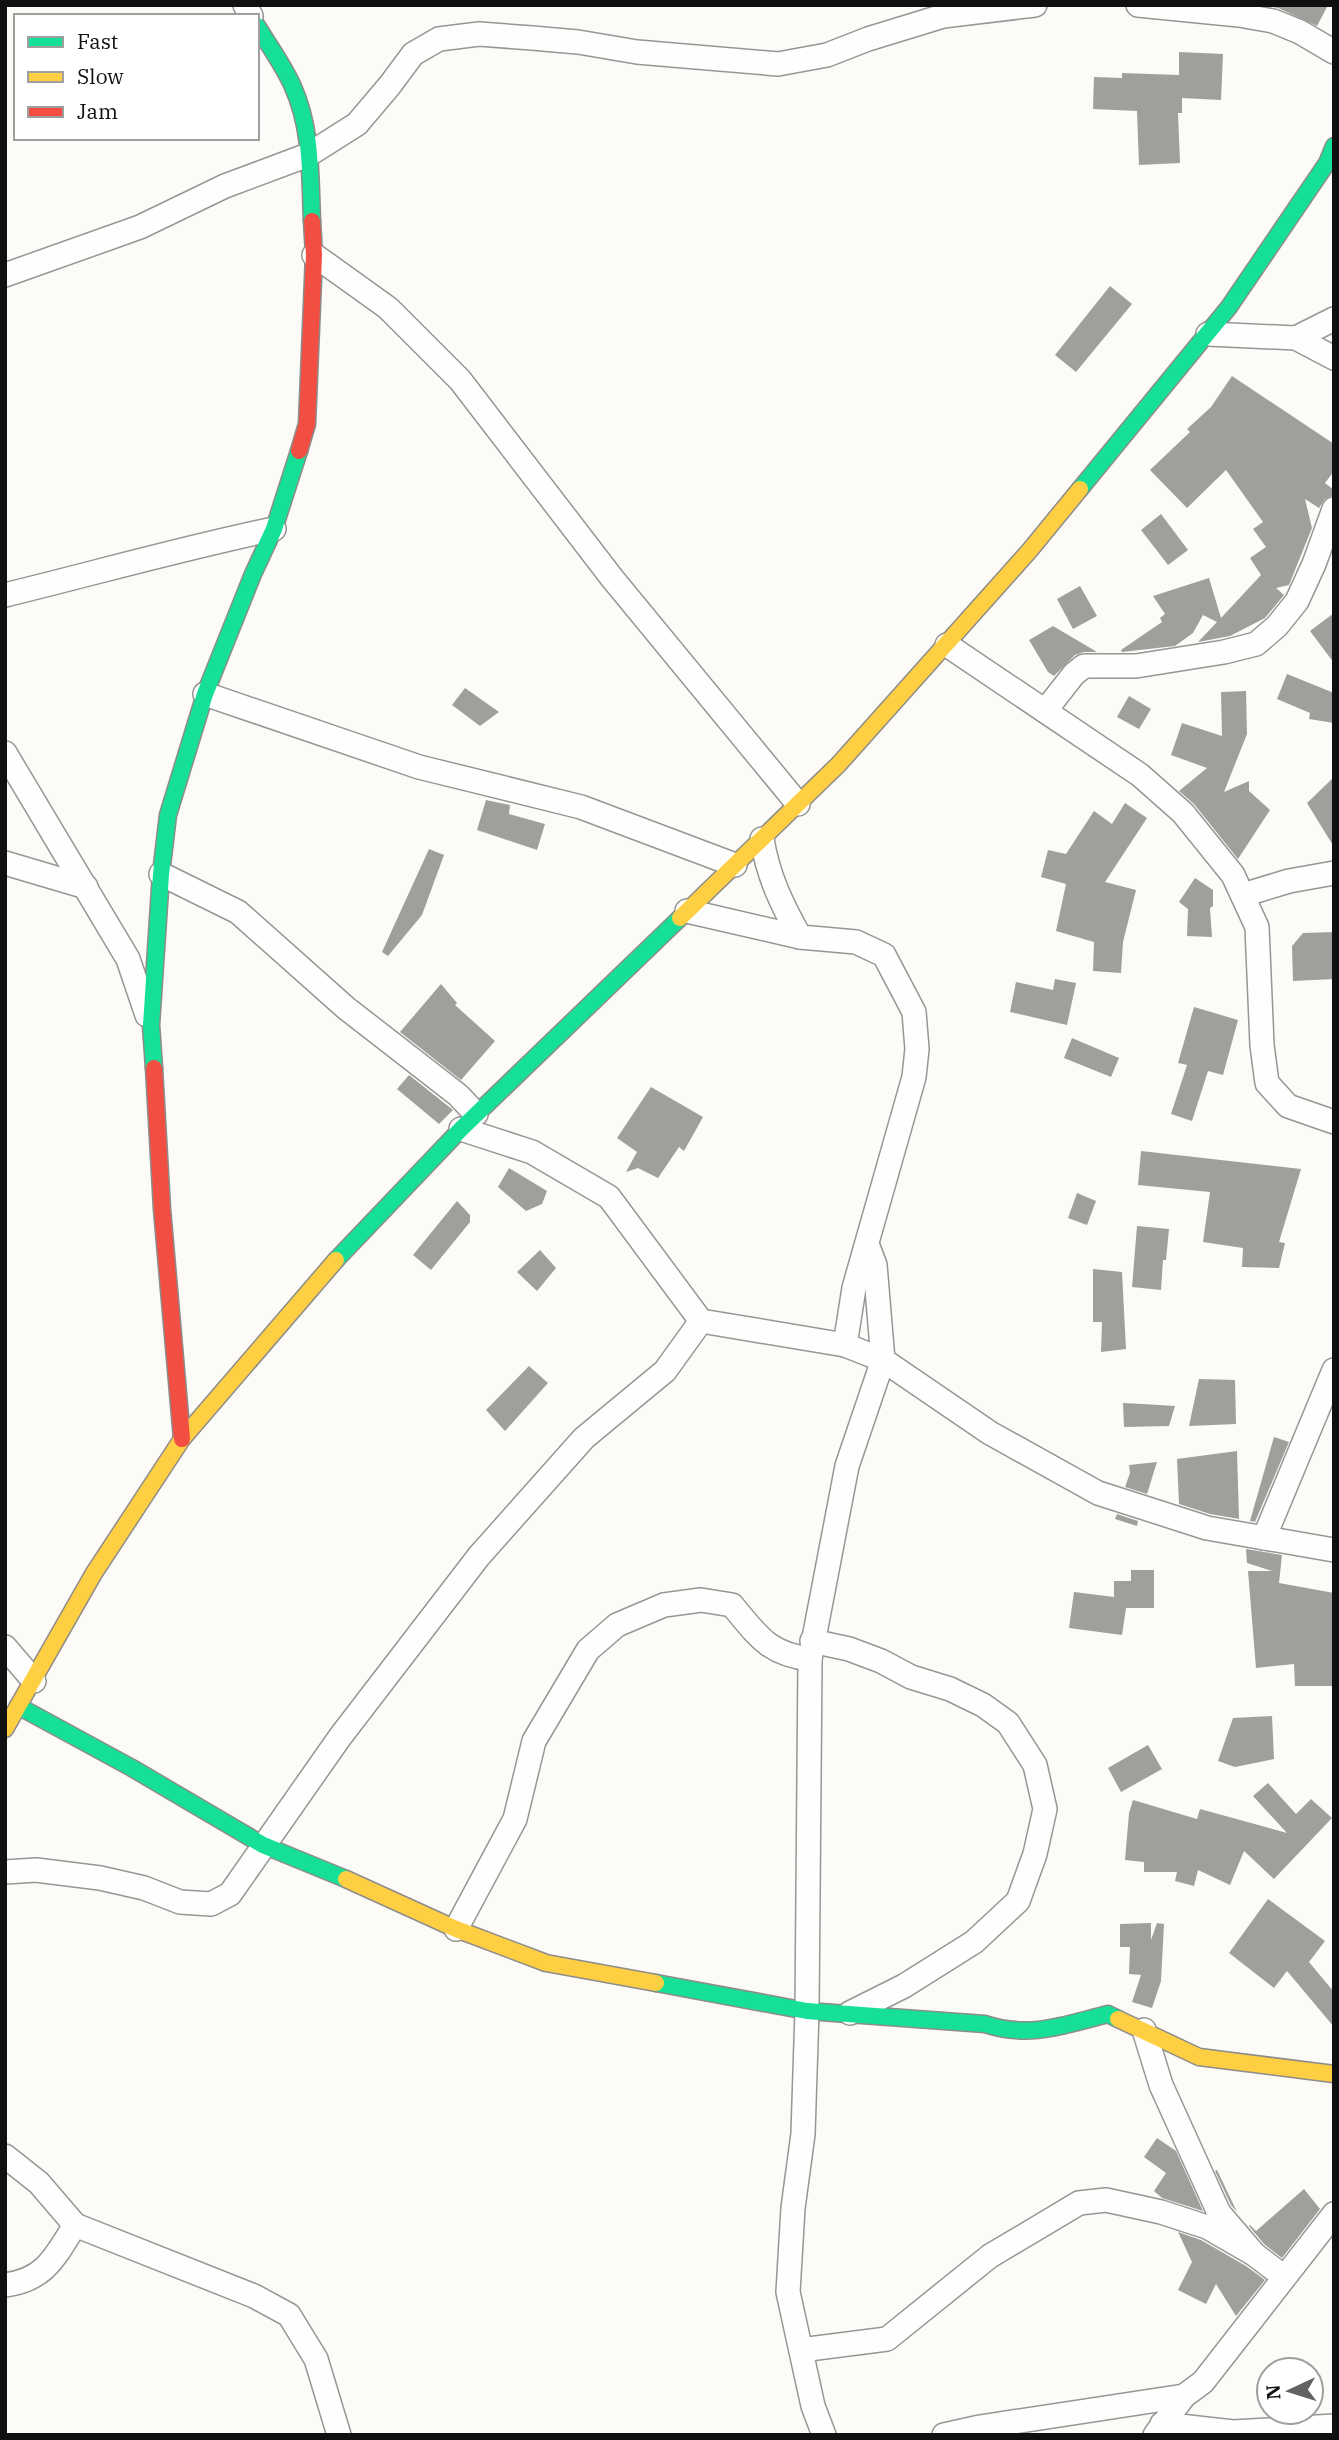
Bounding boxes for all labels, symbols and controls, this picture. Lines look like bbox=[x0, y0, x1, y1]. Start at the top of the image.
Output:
legend bbox=[14, 14, 259, 140]
text: Fast bbox=[77, 27, 118, 55]
text: Slow bbox=[77, 62, 124, 90]
text: Jam bbox=[77, 97, 118, 125]
north arrow bbox=[1255, 2356, 1325, 2426]
text: N bbox=[1261, 2384, 1286, 2401]

